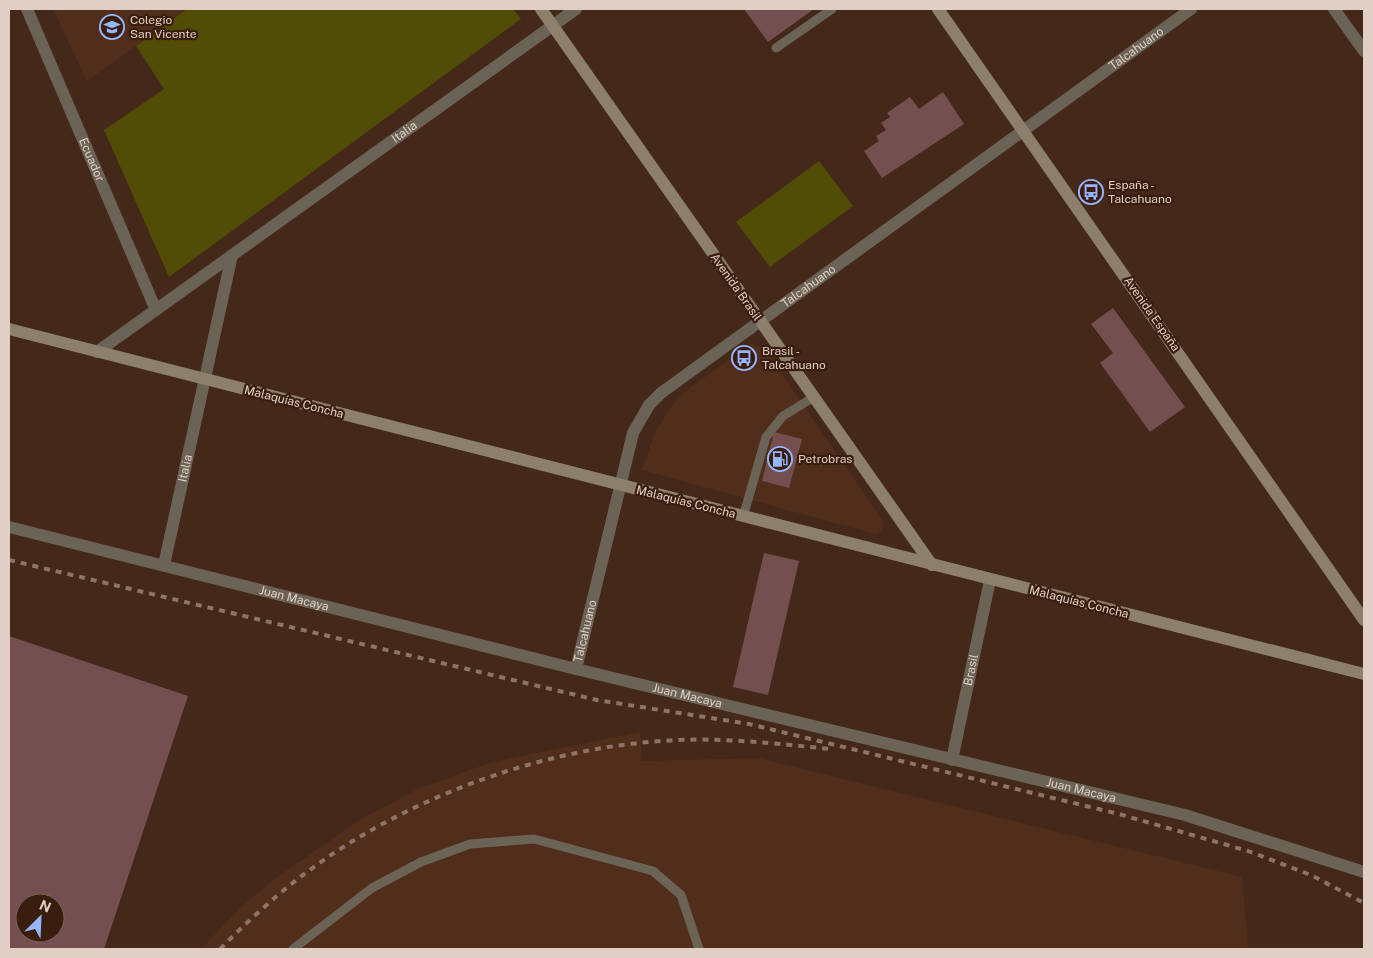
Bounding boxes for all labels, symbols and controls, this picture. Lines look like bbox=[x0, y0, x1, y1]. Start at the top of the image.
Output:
place label: Colegio San Vicente bbox=[130, 13, 197, 41]
school or university icon: Colegio San Vicente bbox=[99, 14, 125, 40]
street label: Talcahuano bbox=[1106, 24, 1166, 73]
street label: Italia bbox=[389, 118, 420, 146]
street label: Ecuador bbox=[76, 136, 107, 184]
place label: España - Talcahuano bbox=[1108, 178, 1172, 206]
bus stop icon: España - Talcahuano bbox=[1078, 179, 1104, 205]
street label: Avenida Brasil bbox=[708, 251, 765, 324]
street label: Talcahuano bbox=[778, 262, 838, 311]
street label: Avenida España bbox=[1121, 274, 1183, 354]
place label: Brasil - Talcahuano bbox=[762, 344, 826, 372]
bus stop icon: Brasil - Talcahuano bbox=[731, 345, 757, 371]
street label: Malaquías Concha bbox=[243, 383, 345, 421]
fuel station icon: Petrobras bbox=[767, 446, 793, 472]
place label: Petrobras bbox=[798, 452, 852, 466]
street label: Italia bbox=[175, 453, 195, 483]
street label: Malaquías Concha bbox=[635, 483, 737, 521]
street label: Juan Macaya bbox=[258, 583, 330, 614]
street label: Malaquías Concha bbox=[1028, 583, 1130, 621]
street label: Talcahuano bbox=[571, 598, 599, 664]
street label: Brasil bbox=[961, 653, 981, 687]
street label: Juan Macaya bbox=[651, 681, 724, 711]
street label: Juan Macaya bbox=[1045, 775, 1117, 805]
north arrow bbox=[15, 893, 65, 943]
text: N bbox=[37, 897, 54, 916]

